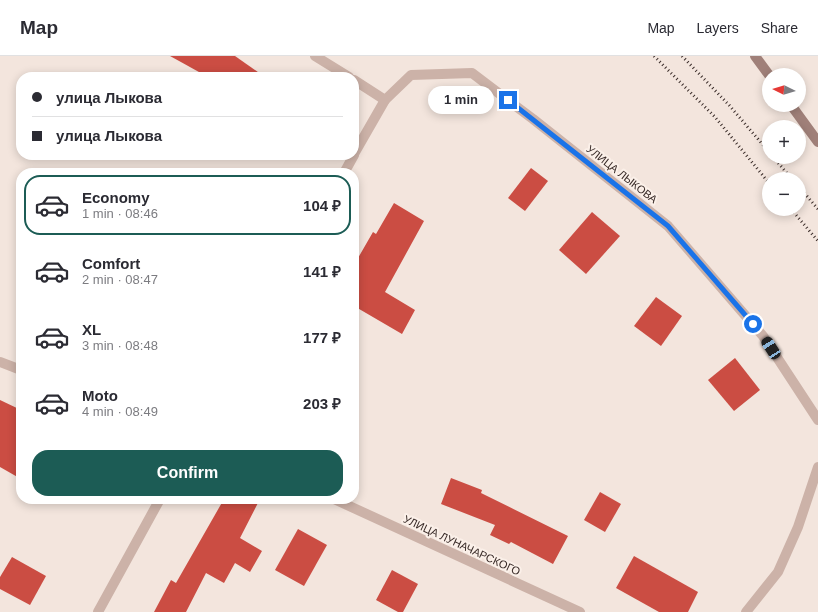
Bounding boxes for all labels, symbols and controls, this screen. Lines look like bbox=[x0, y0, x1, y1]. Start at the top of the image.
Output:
text: Map bbox=[20, 17, 58, 38]
text: Map bbox=[647, 20, 675, 36]
text: Layers bbox=[697, 20, 739, 36]
text: Share bbox=[761, 20, 798, 36]
north arrow bbox=[762, 68, 806, 112]
map controls bbox=[762, 68, 806, 216]
callout: 1 min bbox=[428, 86, 494, 114]
text: улица Лыкова bbox=[56, 89, 162, 106]
route end bbox=[499, 91, 517, 109]
text: 1 min bbox=[444, 92, 478, 107]
button: + bbox=[762, 120, 806, 164]
text: улица Лыкова bbox=[56, 127, 162, 144]
street label: УЛИЦА ЛЫКОВА bbox=[584, 143, 660, 206]
button: − bbox=[762, 172, 806, 216]
icon: car bbox=[34, 187, 70, 223]
text: Economy bbox=[82, 189, 150, 206]
text: 104 ₽ bbox=[303, 197, 341, 214]
text: 1 min · 08:46 bbox=[82, 206, 158, 221]
icon: car bbox=[34, 253, 70, 289]
text: Comfort bbox=[82, 255, 140, 272]
text: 141 ₽ bbox=[303, 263, 341, 280]
text: 2 min · 08:47 bbox=[82, 272, 158, 287]
route start bbox=[744, 315, 762, 333]
icon: car bbox=[34, 319, 70, 355]
text: XL bbox=[82, 321, 101, 338]
text: 177 ₽ bbox=[303, 329, 341, 346]
car bbox=[759, 335, 783, 361]
text: 3 min · 08:48 bbox=[82, 338, 158, 353]
icon: car bbox=[34, 385, 70, 421]
text: Moto bbox=[82, 387, 118, 404]
text: 203 ₽ bbox=[303, 395, 341, 412]
text: 4 min · 08:49 bbox=[82, 404, 158, 419]
button: Confirm bbox=[32, 450, 343, 496]
street label: УЛИЦА ЛУНАЧАРСКОГО bbox=[402, 513, 523, 578]

